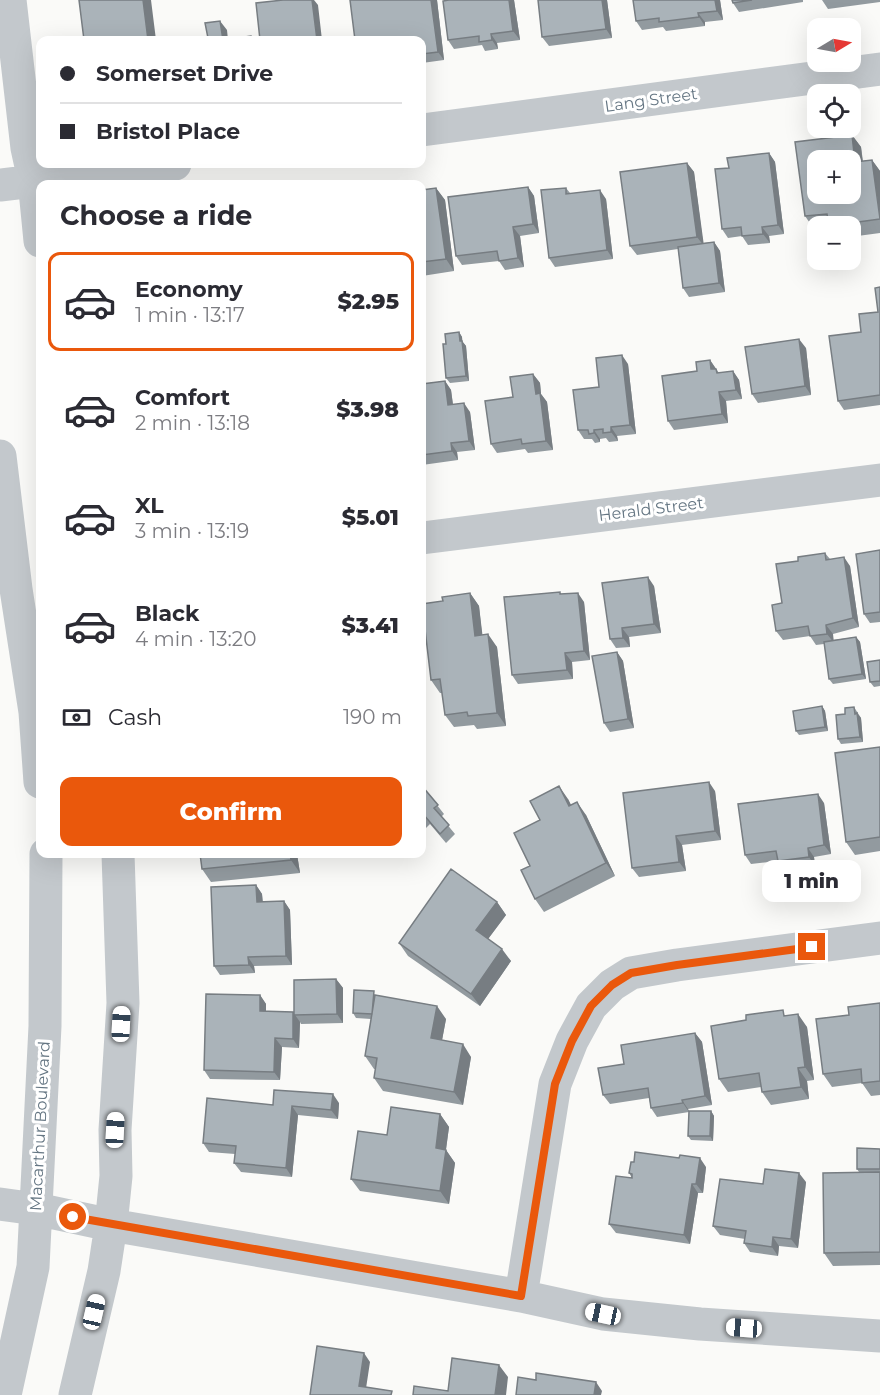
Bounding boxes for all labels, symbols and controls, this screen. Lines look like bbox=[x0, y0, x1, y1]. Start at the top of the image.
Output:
north arrow bbox=[807, 18, 861, 72]
map controls bbox=[807, 18, 861, 270]
text: Somerset Drive bbox=[96, 60, 273, 87]
street label: Lang Street bbox=[604, 84, 699, 116]
button: locate bbox=[807, 84, 861, 138]
text: Bristol Place bbox=[96, 118, 240, 145]
button: + bbox=[807, 150, 861, 204]
text: Choose a ride bbox=[60, 199, 252, 232]
button: − bbox=[807, 216, 861, 270]
icon: car bbox=[63, 275, 117, 329]
text: Economy bbox=[135, 276, 243, 303]
text: $2.95 bbox=[338, 288, 399, 315]
text: 1 min · 13:17 bbox=[135, 303, 245, 327]
icon: car bbox=[63, 383, 117, 437]
text: Comfort bbox=[135, 384, 230, 411]
text: $3.98 bbox=[336, 396, 399, 423]
text: 2 min · 13:18 bbox=[135, 411, 250, 435]
icon: car bbox=[63, 491, 117, 545]
text: XL bbox=[135, 492, 164, 519]
street label: Herald Street bbox=[597, 493, 705, 525]
text: $5.01 bbox=[342, 504, 399, 531]
text: 3 min · 13:19 bbox=[135, 519, 249, 543]
icon: car bbox=[63, 599, 117, 653]
text: Black bbox=[135, 600, 199, 627]
text: $3.41 bbox=[341, 612, 399, 639]
text: 4 min · 13:20 bbox=[135, 627, 256, 651]
icon: cash bbox=[60, 701, 93, 734]
text: Cash bbox=[108, 704, 162, 731]
text: 190 m bbox=[343, 705, 402, 729]
button: Confirm bbox=[60, 777, 402, 846]
callout: 1 min bbox=[762, 860, 862, 902]
text: 1 min bbox=[784, 869, 839, 893]
route end bbox=[798, 933, 825, 960]
car bbox=[111, 1006, 131, 1042]
street label: Macarthur Boulevard bbox=[26, 1041, 54, 1211]
car bbox=[105, 1112, 125, 1148]
route start bbox=[59, 1203, 86, 1230]
car bbox=[81, 1292, 107, 1332]
car bbox=[584, 1301, 622, 1327]
car bbox=[725, 1318, 763, 1338]

